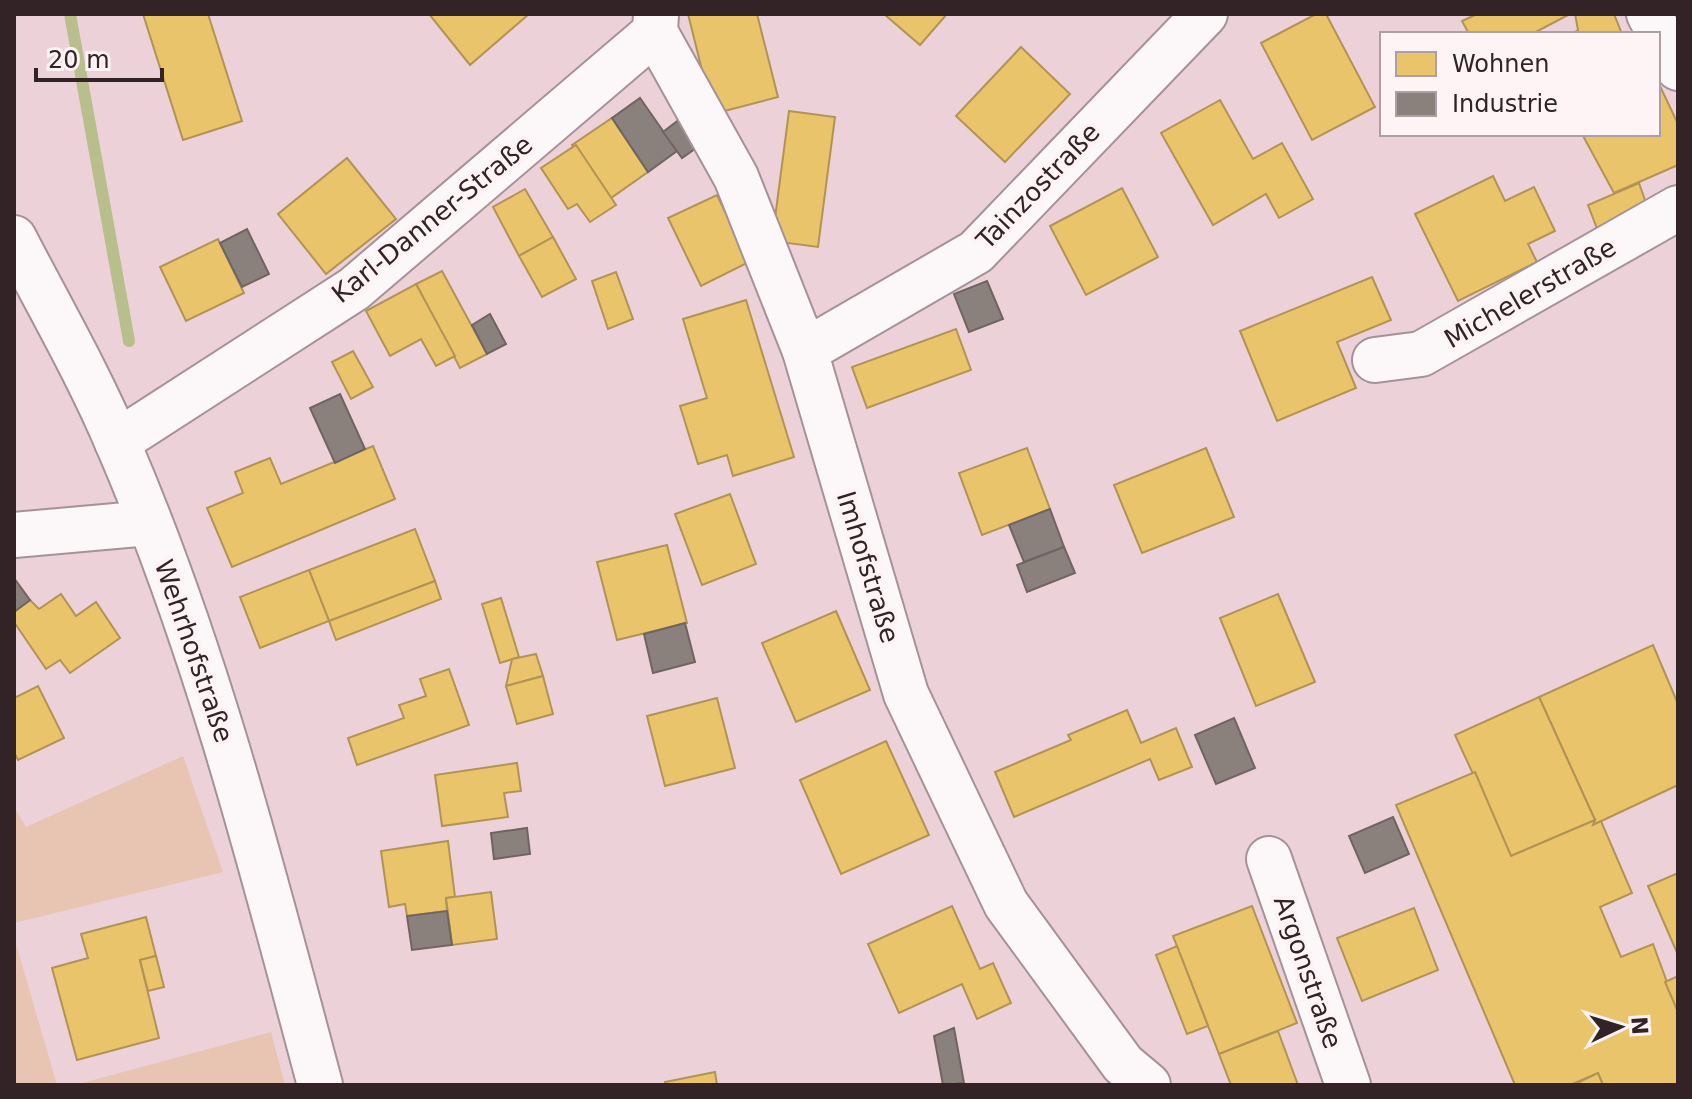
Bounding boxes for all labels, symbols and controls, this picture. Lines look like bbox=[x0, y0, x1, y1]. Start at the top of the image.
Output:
scale bar bbox=[36, 32, 162, 82]
legend bbox=[1380, 32, 1660, 136]
text: 20 m bbox=[48, 46, 110, 74]
text: Wohnen bbox=[1452, 50, 1549, 78]
text: Industrie bbox=[1452, 90, 1558, 118]
street label: Tainzostraße bbox=[970, 117, 1106, 256]
street label: Karl-Danner-Straße bbox=[326, 129, 538, 309]
street label: Michelerstraße bbox=[1439, 232, 1621, 354]
street label: Imhofstraße bbox=[831, 487, 905, 647]
street label: Wehrhofstraße bbox=[149, 556, 239, 746]
street label: Argonstraße bbox=[1268, 892, 1348, 1052]
north arrow bbox=[1580, 987, 1660, 1067]
text: N bbox=[1626, 1016, 1653, 1036]

